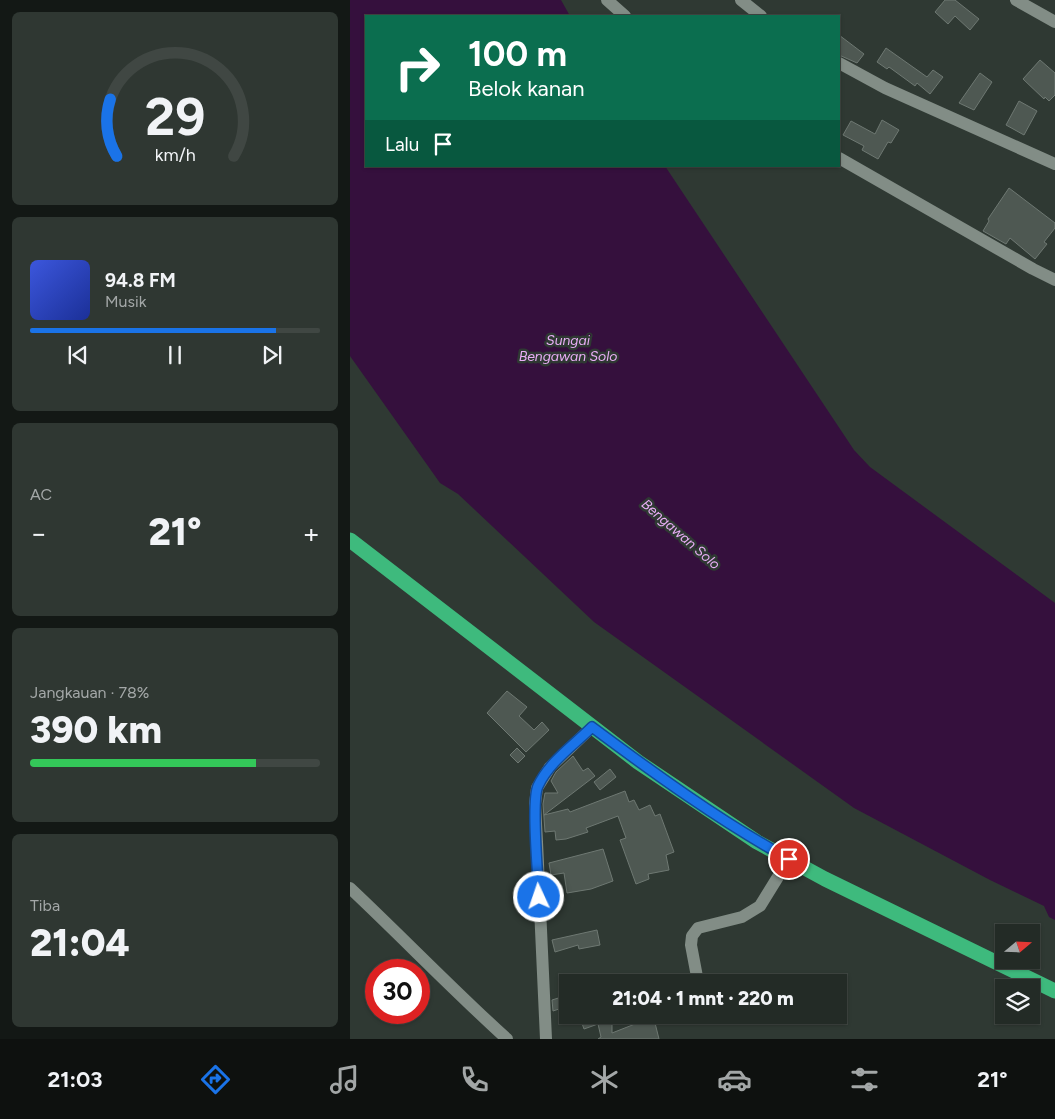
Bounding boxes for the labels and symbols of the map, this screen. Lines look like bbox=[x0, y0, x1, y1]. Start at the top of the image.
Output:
water label: Sungai Bengawan Solo bbox=[519, 332, 617, 365]
water label: Bengawan Solo bbox=[638, 496, 724, 573]
pin bbox=[768, 838, 810, 880]
position arrow bbox=[512, 870, 564, 922]
north arrow bbox=[995, 924, 1040, 969]
speed limit sign: 30 bbox=[365, 959, 430, 1024]

